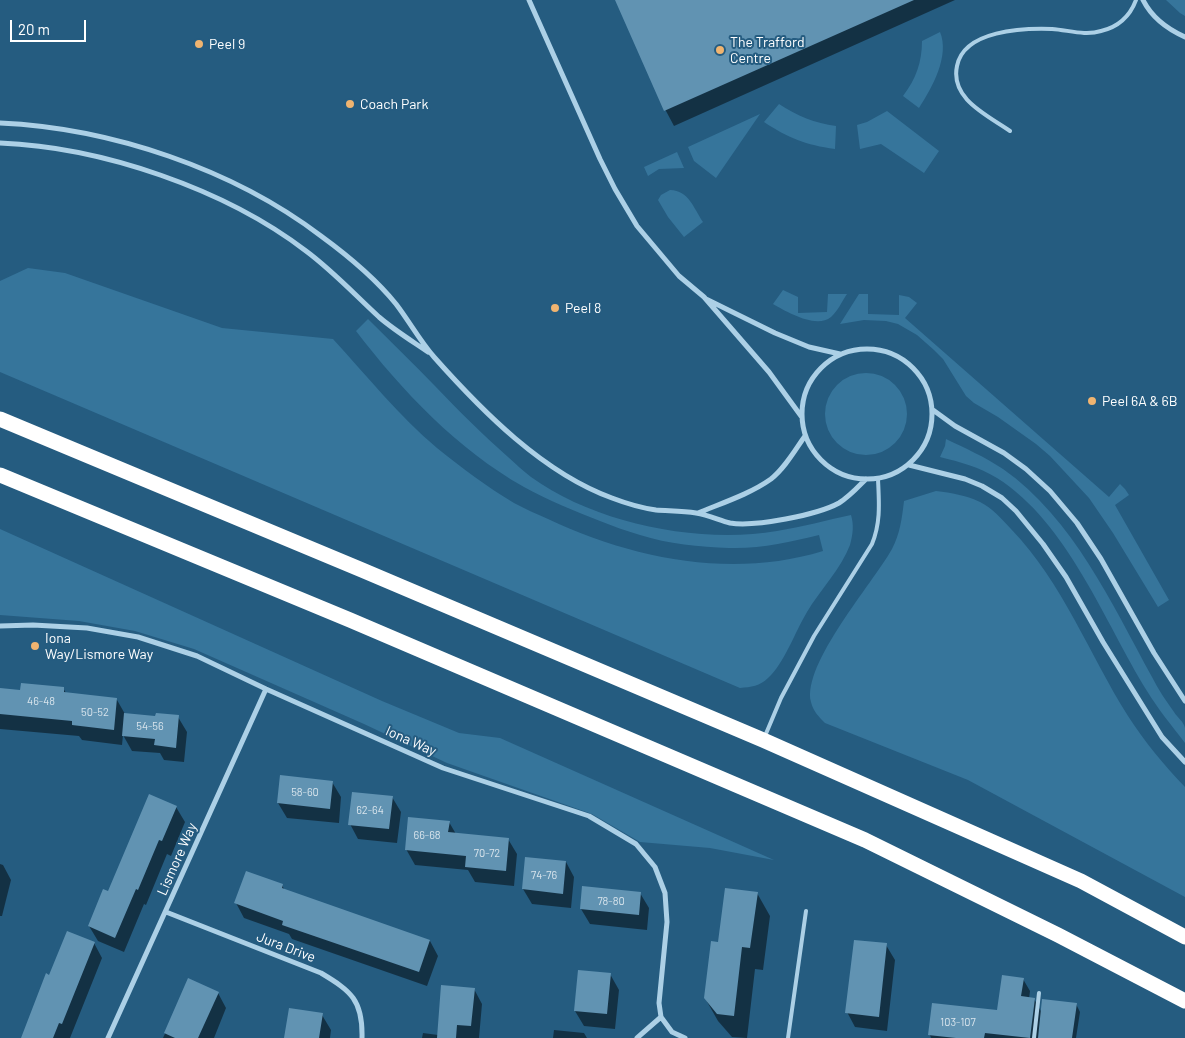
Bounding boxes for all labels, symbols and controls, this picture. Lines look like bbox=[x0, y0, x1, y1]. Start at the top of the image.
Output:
scale bar bbox=[12, 10, 89, 42]
text: 20 m bbox=[18, 20, 50, 38]
place label: The Trafford Centre bbox=[730, 34, 805, 66]
place label: Peel 9 bbox=[209, 36, 245, 52]
marker: Peel 9 bbox=[193, 38, 205, 50]
marker: The Trafford Centre bbox=[714, 44, 726, 56]
place label: Coach Park bbox=[360, 96, 428, 112]
marker: Coach Park bbox=[344, 98, 356, 110]
place label: Peel 8 bbox=[565, 300, 601, 316]
marker: Peel 8 bbox=[549, 302, 561, 314]
place label: Peel 6A & 6B bbox=[1102, 393, 1177, 409]
marker: Peel 6A & 6B bbox=[1086, 395, 1098, 407]
place label: Iona Way/Lismore Way bbox=[45, 630, 153, 662]
marker: Iona Way/Lismore Way bbox=[29, 640, 41, 652]
house number: 46-48 bbox=[27, 694, 55, 708]
house number: 50-52 bbox=[81, 705, 109, 719]
house number: 54-56 bbox=[136, 719, 164, 733]
street label: Iona Way bbox=[383, 722, 439, 760]
house number: 58-60 bbox=[291, 785, 319, 799]
house number: 62-64 bbox=[356, 803, 384, 817]
street label: Lismore Way bbox=[154, 820, 200, 898]
house number: 66-68 bbox=[413, 828, 441, 842]
house number: 70-72 bbox=[474, 846, 500, 860]
house number: 74-76 bbox=[531, 868, 557, 882]
house number: 78-80 bbox=[597, 894, 625, 908]
street label: Jura Drive bbox=[254, 928, 318, 966]
house number: 103-107 bbox=[940, 1015, 976, 1029]

